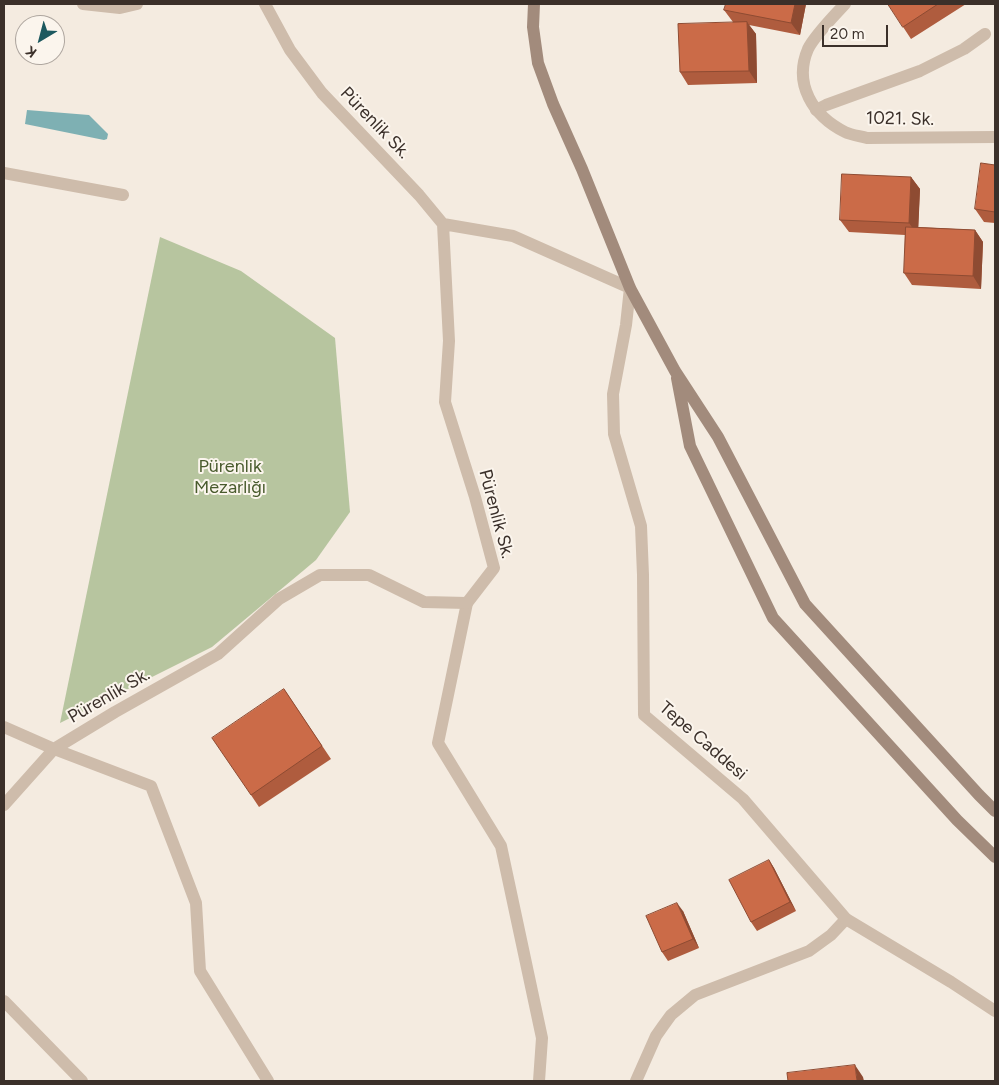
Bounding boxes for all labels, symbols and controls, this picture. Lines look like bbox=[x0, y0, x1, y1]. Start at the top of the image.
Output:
north arrow bbox=[15, 15, 65, 65]
scale bar bbox=[824, 15, 890, 47]
text: 20 m bbox=[830, 25, 864, 43]
text: K bbox=[22, 42, 40, 61]
street label: Pürenlik Sk. bbox=[336, 83, 414, 163]
street label: 1021. Sk. bbox=[866, 108, 934, 130]
park label: Pürenlik Mezarlığı bbox=[194, 456, 266, 498]
street label: Pürenlik Sk. bbox=[474, 467, 518, 561]
street label: Pürenlik Sk. bbox=[64, 664, 154, 728]
street label: Tepe Caddesi bbox=[655, 697, 751, 785]

